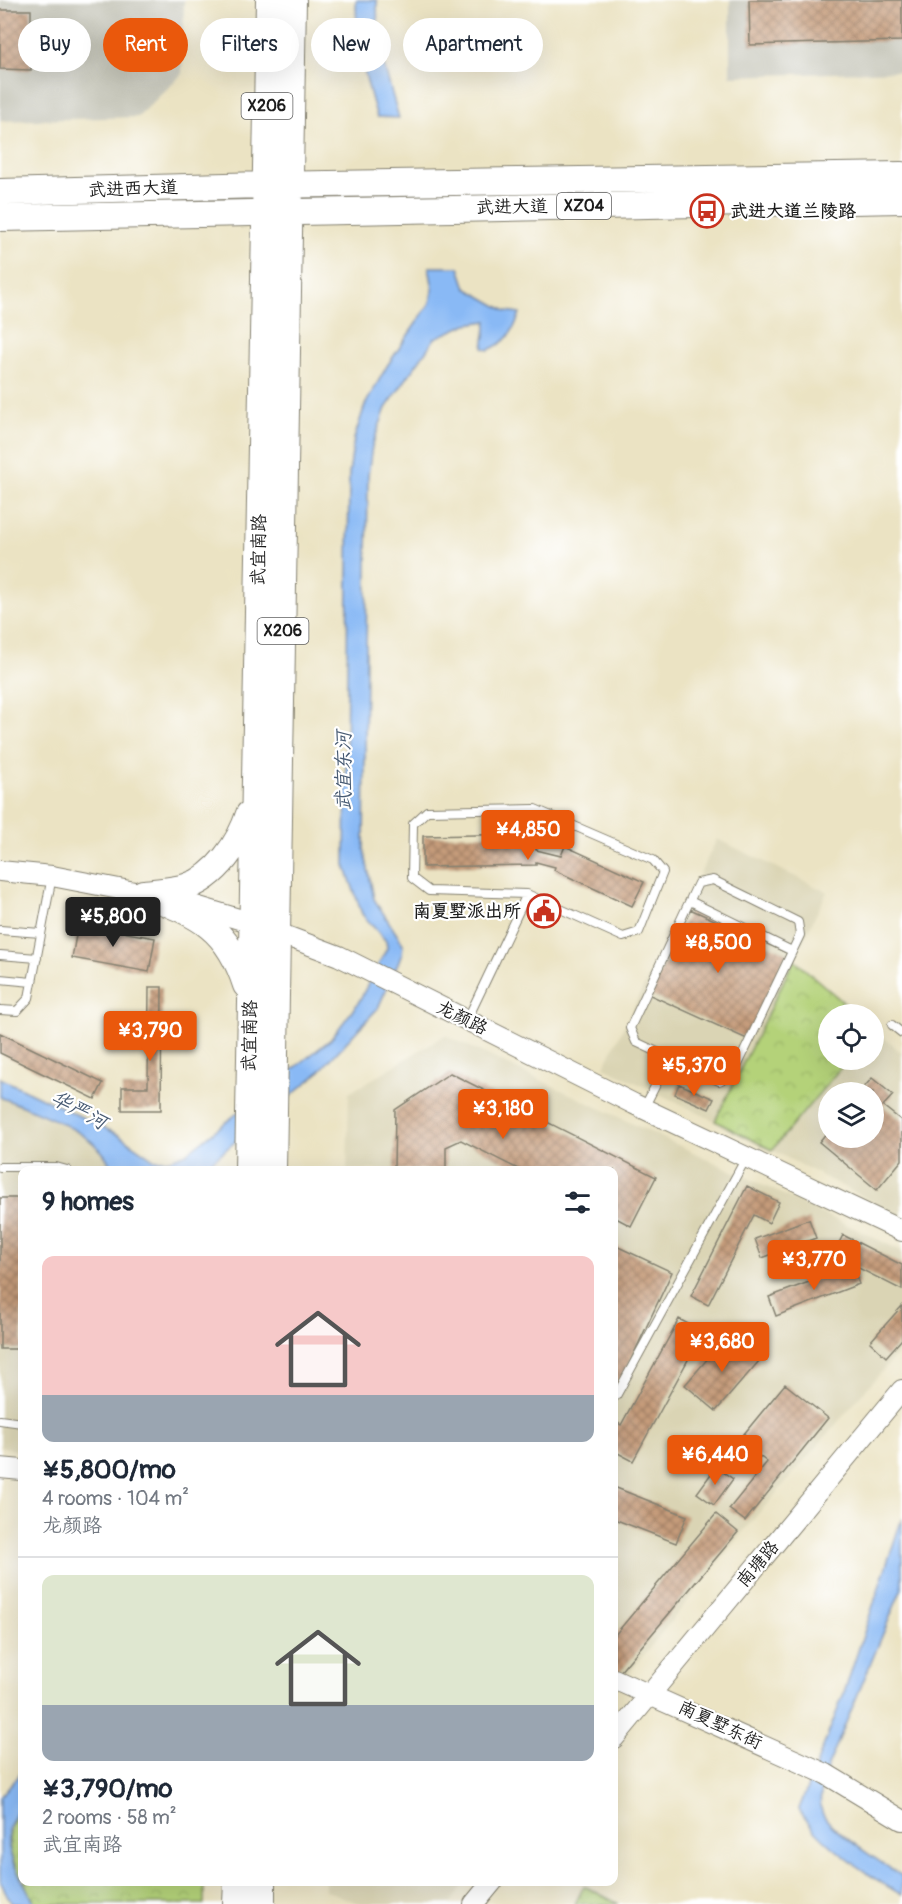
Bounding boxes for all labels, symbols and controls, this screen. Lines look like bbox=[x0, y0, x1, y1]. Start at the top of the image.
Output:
chip: Buy bbox=[18, 18, 91, 72]
chip: Rent bbox=[103, 18, 188, 72]
chip: Filters bbox=[200, 18, 299, 72]
chip: New bbox=[311, 18, 391, 72]
chip: Apartment bbox=[403, 18, 543, 72]
road number: X206 bbox=[242, 93, 292, 119]
street label: 武进西大道 bbox=[88, 176, 178, 202]
road number: XZ04 bbox=[557, 193, 611, 219]
bus stop icon: 武进大道兰陵路 bbox=[689, 193, 725, 229]
street label: 武进大道 bbox=[476, 195, 548, 219]
place label: 武进大道兰陵路 bbox=[730, 200, 856, 223]
street label: 武宜南路 bbox=[247, 514, 271, 586]
road number: X206 bbox=[258, 618, 308, 644]
water label: 武宜东河 bbox=[331, 728, 356, 811]
pin: ¥4,850 bbox=[479, 810, 577, 861]
text: ¥4,850 bbox=[495, 817, 561, 842]
public building icon: 南夏墅派出所 bbox=[526, 893, 562, 929]
pin: ¥5,800 bbox=[64, 897, 162, 948]
place label: 南夏墅派出所 bbox=[413, 900, 521, 923]
text: ¥5,800 bbox=[79, 904, 147, 929]
pin: ¥8,500 bbox=[669, 923, 767, 974]
text: ¥8,500 bbox=[684, 930, 752, 955]
street label: 龙颜路 bbox=[433, 996, 491, 1040]
street label: 武宜南路 bbox=[238, 1000, 262, 1072]
map controls bbox=[818, 1004, 884, 1148]
button: locate bbox=[818, 1004, 884, 1070]
pin: ¥3,790 bbox=[101, 1011, 199, 1062]
text: ¥3,790 bbox=[118, 1018, 182, 1043]
pin: ¥5,370 bbox=[645, 1046, 743, 1097]
text: ¥5,370 bbox=[661, 1053, 727, 1078]
button: layers bbox=[818, 1082, 884, 1148]
water label: 华严河 bbox=[47, 1085, 114, 1137]
pin: ¥3,180 bbox=[454, 1089, 552, 1140]
text: ¥3,180 bbox=[472, 1096, 534, 1121]
text: 9 homes bbox=[42, 1186, 134, 1218]
icon: filters bbox=[561, 1186, 594, 1219]
pin: ¥3,770 bbox=[765, 1240, 863, 1291]
text: ¥3,770 bbox=[782, 1247, 846, 1272]
icon: home bbox=[264, 1295, 372, 1403]
pin: ¥3,680 bbox=[673, 1322, 771, 1373]
text: ¥3,680 bbox=[689, 1329, 755, 1354]
pin: ¥6,440 bbox=[666, 1435, 764, 1486]
text: ¥6,440 bbox=[681, 1442, 749, 1467]
text: ¥5,800/mo bbox=[42, 1454, 176, 1486]
text: 4 rooms · 104 m² bbox=[42, 1486, 189, 1511]
text: 龙颜路 bbox=[42, 1513, 102, 1538]
street label: 南塘路 bbox=[732, 1536, 784, 1592]
icon: home bbox=[264, 1614, 372, 1722]
street label: 南夏墅东街 bbox=[674, 1696, 766, 1754]
text: ¥3,790/mo bbox=[42, 1773, 172, 1805]
text: 2 rooms · 58 m² bbox=[42, 1805, 177, 1830]
text: 武宜南路 bbox=[42, 1832, 122, 1857]

